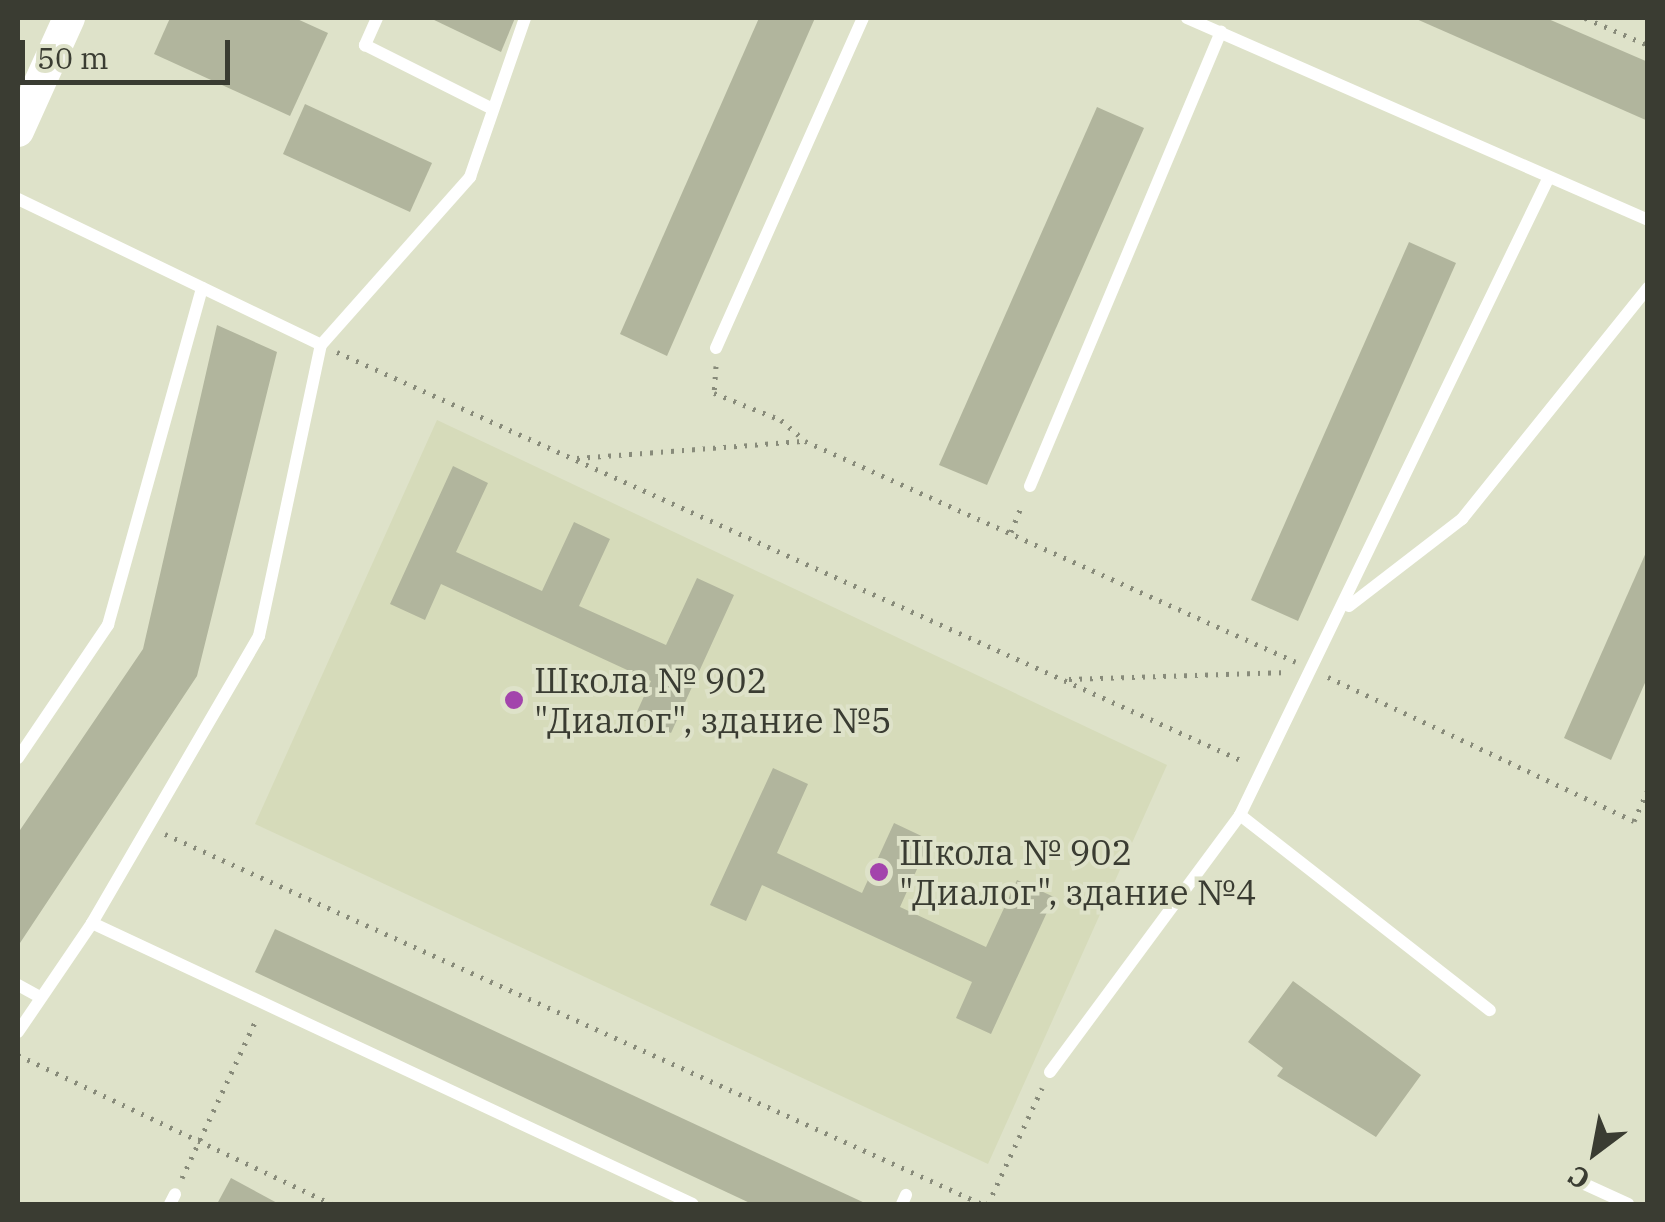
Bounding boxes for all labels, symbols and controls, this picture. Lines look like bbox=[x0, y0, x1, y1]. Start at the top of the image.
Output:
scale bar bbox=[25, 20, 235, 82]
text: 50 m bbox=[37, 38, 109, 77]
place label: Школа № 902 "Диалог", здание №5 bbox=[534, 659, 892, 741]
marker: Школа № 902 "Диалог", здание №5 bbox=[503, 689, 525, 711]
place label: Школа № 902 "Диалог", здание №4 bbox=[899, 831, 1257, 913]
marker: Школа № 902 "Диалог", здание №4 bbox=[868, 861, 890, 883]
north arrow bbox=[1545, 1102, 1645, 1202]
text: С bbox=[1561, 1157, 1597, 1198]

